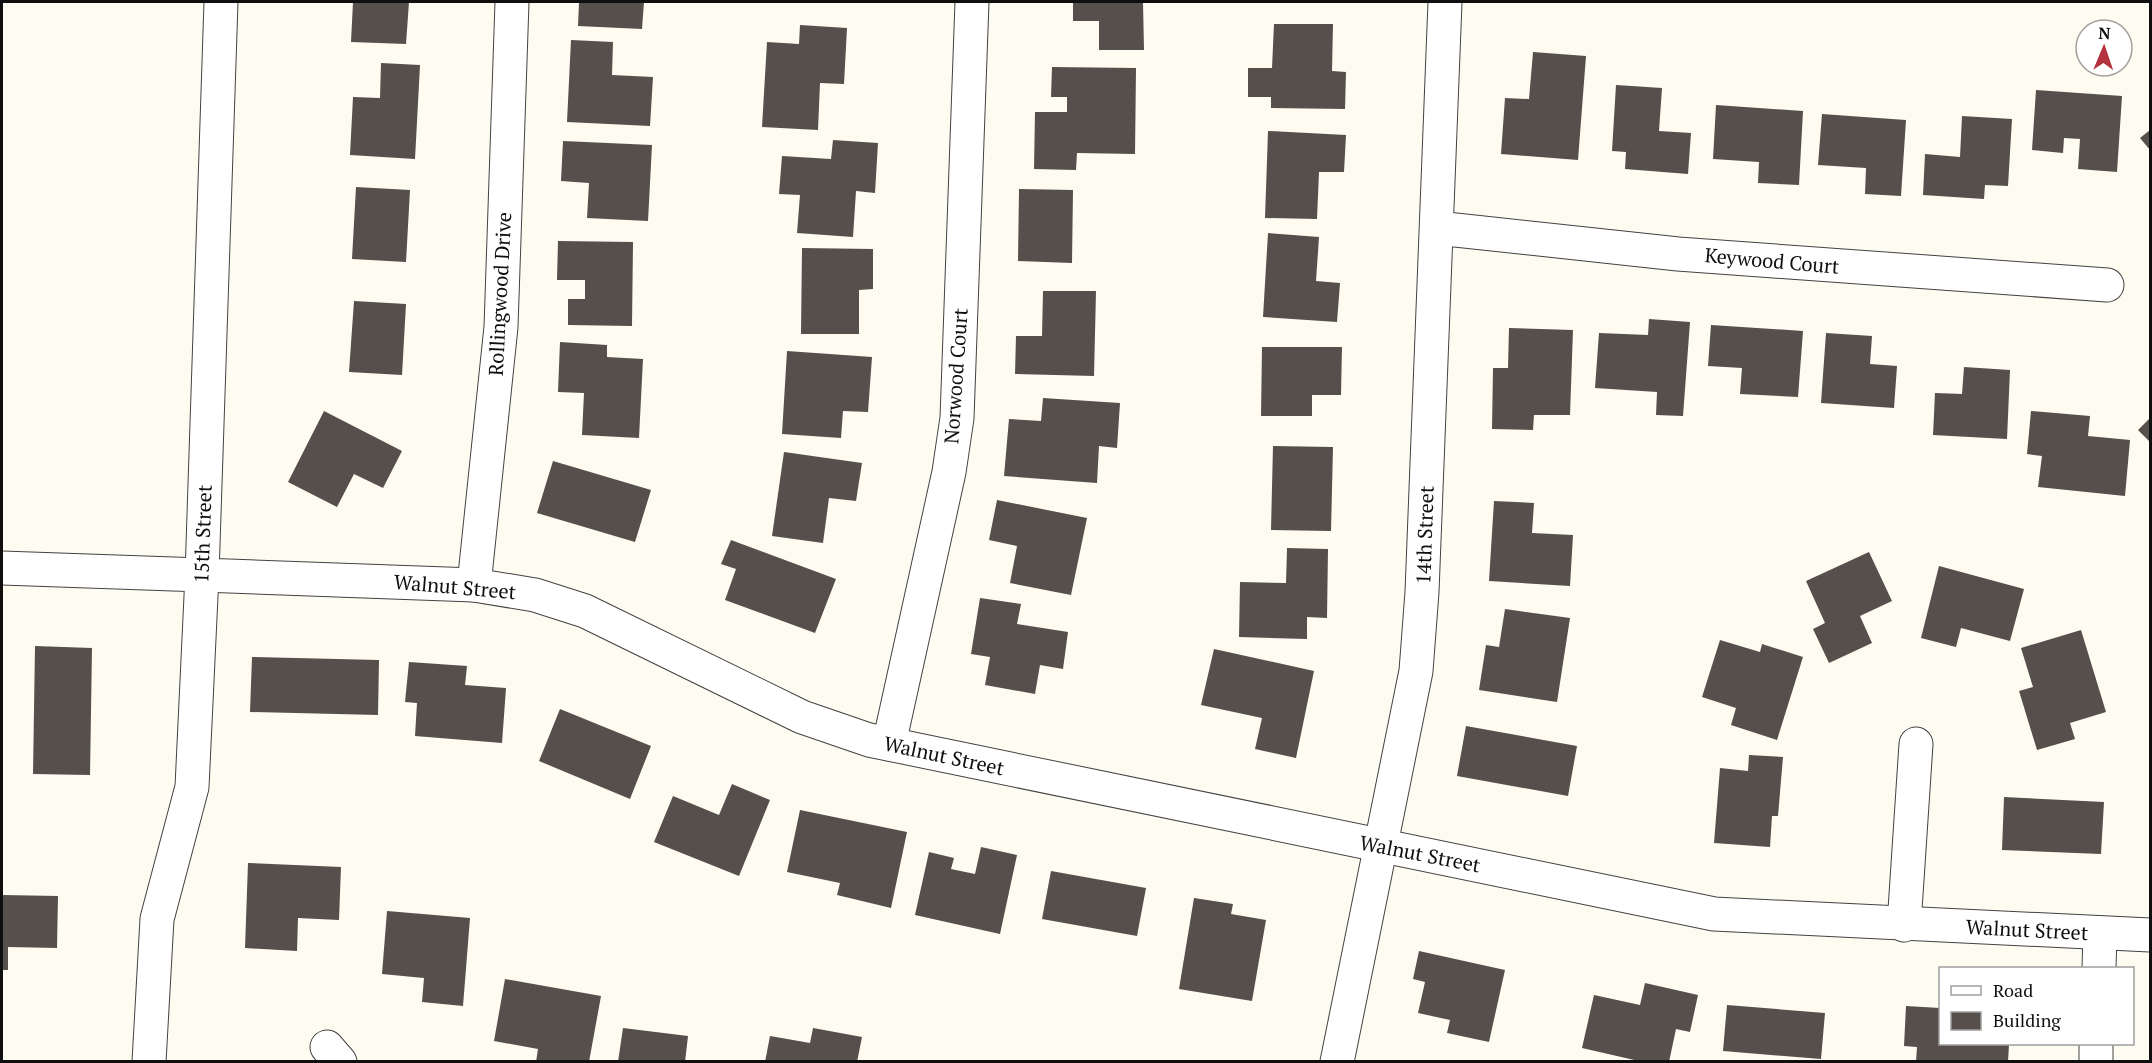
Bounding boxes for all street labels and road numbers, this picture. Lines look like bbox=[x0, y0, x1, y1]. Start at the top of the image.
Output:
street label: Rollingwood Drive bbox=[482, 211, 517, 377]
street label: Keywood Court bbox=[1704, 241, 1841, 280]
street label: Norwood Court bbox=[937, 307, 974, 445]
street label: 15th Street bbox=[187, 484, 218, 584]
street label: 14th Street bbox=[1409, 485, 1440, 585]
street label: Walnut Street bbox=[393, 568, 518, 605]
street label: Walnut Street bbox=[881, 730, 1007, 782]
street label: Walnut Street bbox=[1357, 829, 1483, 879]
street label: Walnut Street bbox=[1965, 913, 2089, 946]

